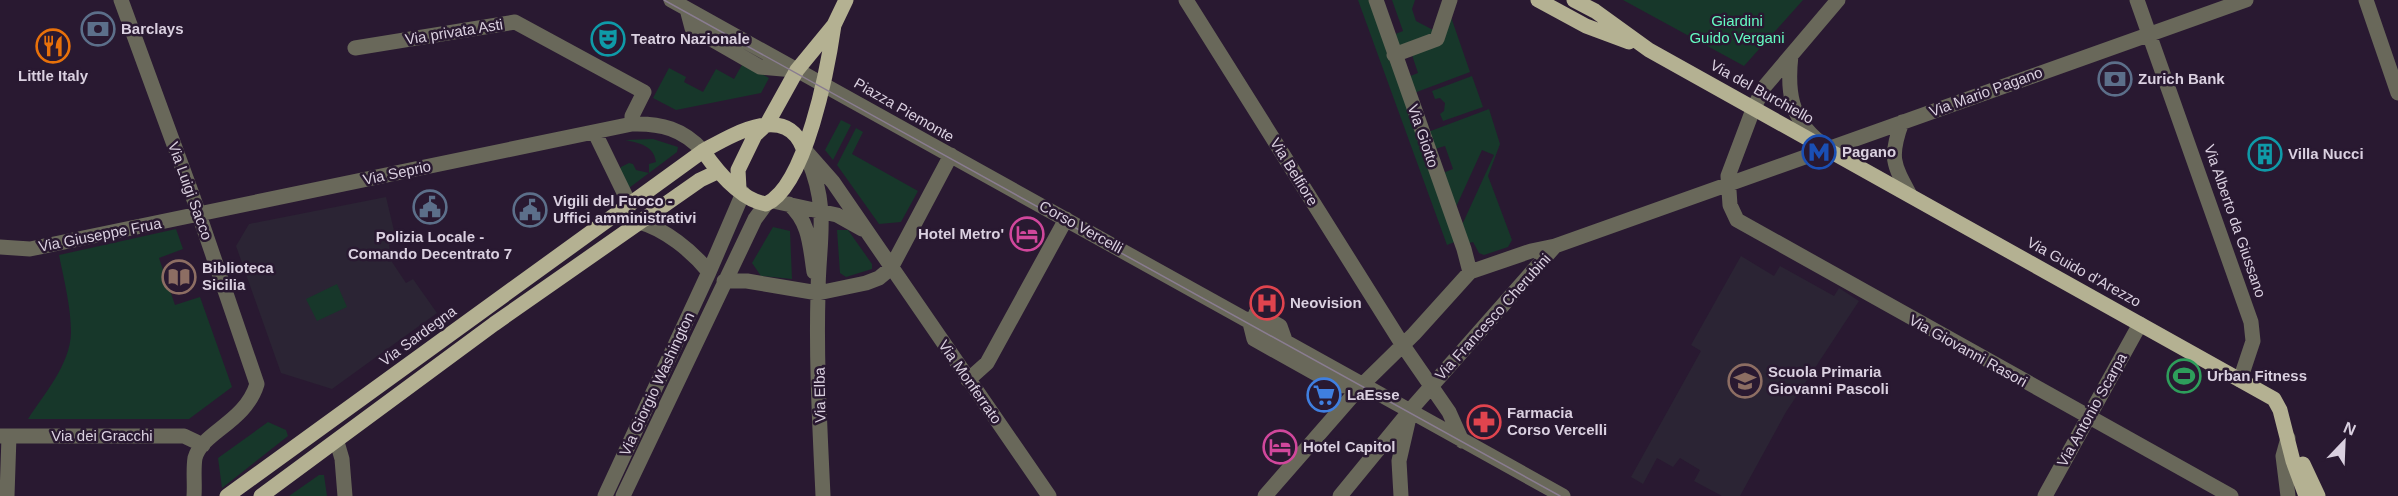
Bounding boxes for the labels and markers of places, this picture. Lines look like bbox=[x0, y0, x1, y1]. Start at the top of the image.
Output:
bank icon: Barclays bbox=[80, 11, 116, 47]
place label: Barclays bbox=[121, 20, 184, 37]
theatre icon: Teatro Nazionale bbox=[590, 21, 626, 57]
restaurant icon: Little Italy bbox=[35, 28, 71, 64]
place label: Teatro Nazionale bbox=[631, 30, 750, 47]
bank icon: Zurich Bank bbox=[2097, 61, 2133, 97]
place label: Little Italy bbox=[18, 67, 89, 84]
place label: Zurich Bank bbox=[2138, 70, 2225, 87]
metro station icon: Pagano bbox=[1801, 134, 1837, 170]
building icon: Villa Nucci bbox=[2247, 136, 2283, 172]
place label: Pagano bbox=[1842, 143, 1896, 160]
place label: Villa Nucci bbox=[2288, 145, 2364, 162]
public building icon: Polizia Locale - Comando Decentrato 7 bbox=[412, 189, 448, 225]
public building icon: Vigili del Fuoco - Uffici amministrativi bbox=[512, 192, 548, 228]
place label: Vigili del Fuoco - Uffici amministrativi bbox=[553, 192, 696, 226]
hotel icon: Hotel Metro' bbox=[1009, 216, 1045, 252]
place label: Hotel Metro' bbox=[918, 225, 1004, 242]
place label: Polizia Locale - Comando Decentrato 7 bbox=[348, 228, 512, 262]
library icon: Biblioteca Sicilia bbox=[161, 259, 197, 295]
place label: Biblioteca Sicilia bbox=[202, 259, 274, 293]
hospital icon: Neovision bbox=[1249, 285, 1285, 321]
place label: Neovision bbox=[1290, 294, 1362, 311]
sports icon: Urban Fitness bbox=[2166, 358, 2202, 394]
school or university icon: Scuola Primaria Giovanni Pascoli bbox=[1727, 363, 1763, 399]
place label: Scuola Primaria Giovanni Pascoli bbox=[1768, 363, 1889, 397]
place label: Urban Fitness bbox=[2207, 367, 2307, 384]
supermarket icon: LaEsse bbox=[1306, 377, 1342, 413]
place label: LaEsse bbox=[1347, 386, 1400, 403]
pharmacy icon: Farmacia Corso Vercelli bbox=[1466, 404, 1502, 440]
place label: Farmacia Corso Vercelli bbox=[1507, 404, 1607, 438]
hotel icon: Hotel Capitol bbox=[1262, 429, 1298, 465]
place label: Hotel Capitol bbox=[1303, 438, 1396, 455]

